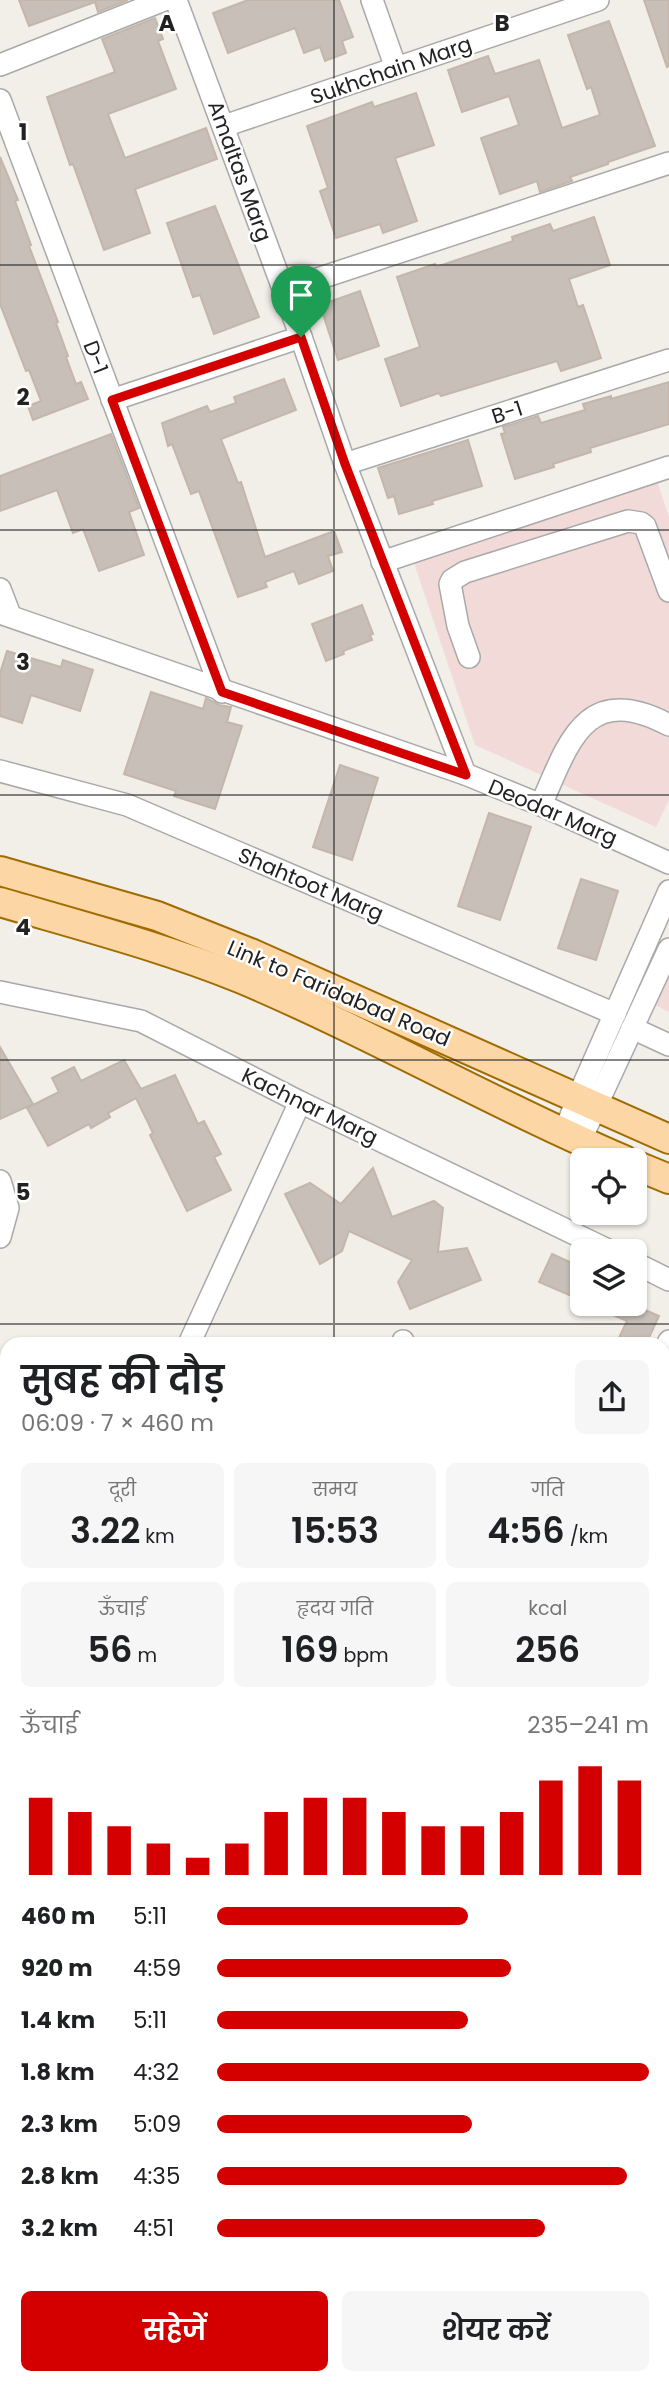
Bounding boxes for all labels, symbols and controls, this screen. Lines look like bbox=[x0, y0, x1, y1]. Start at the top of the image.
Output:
text: A bbox=[159, 7, 176, 39]
text: B bbox=[494, 7, 510, 39]
street label: Sukhchain Marg bbox=[306, 29, 476, 111]
street label: Amaltas Marg bbox=[201, 97, 279, 245]
text: 1 bbox=[19, 116, 27, 148]
pin bbox=[271, 265, 331, 337]
icon: arrive bbox=[282, 276, 320, 314]
street label: D-1 bbox=[77, 336, 115, 378]
text: 2 bbox=[16, 381, 30, 413]
street label: B-1 bbox=[488, 393, 526, 431]
text: 3 bbox=[16, 646, 30, 678]
street label: Deodar Marg bbox=[484, 772, 622, 852]
street label: Shahtoot Marg bbox=[234, 840, 388, 928]
text: 4 bbox=[15, 911, 31, 943]
street label: Link to Faridabad Road bbox=[223, 933, 455, 1053]
street label: Kachnar Marg bbox=[237, 1060, 383, 1152]
map controls bbox=[570, 1148, 647, 1316]
button: locate bbox=[570, 1148, 647, 1225]
text: 5 bbox=[16, 1176, 30, 1208]
button: layers bbox=[570, 1239, 647, 1316]
text: सुबह की दौड़ bbox=[21, 1353, 224, 1406]
button: share bbox=[575, 1360, 649, 1434]
text: 06:09 · 7 × 460 m bbox=[21, 1407, 214, 1439]
text: दूरी bbox=[109, 1476, 136, 1503]
text: समय bbox=[313, 1476, 357, 1503]
text: गति bbox=[531, 1476, 564, 1503]
text: 3.22 bbox=[70, 1506, 140, 1555]
text: 15:53 bbox=[291, 1506, 379, 1555]
text: 4:56 bbox=[487, 1506, 565, 1555]
text: km bbox=[140, 1523, 175, 1550]
text: /km bbox=[565, 1523, 608, 1550]
text: ऊँचाई bbox=[99, 1595, 146, 1622]
text: हृदय गति bbox=[297, 1595, 373, 1622]
text: kcal bbox=[528, 1595, 567, 1622]
text: 56 bbox=[88, 1625, 132, 1674]
text: 169 bbox=[281, 1625, 338, 1674]
text: 256 bbox=[515, 1625, 580, 1674]
text: m bbox=[132, 1642, 157, 1669]
text: bpm bbox=[338, 1642, 389, 1669]
text: ऊँचाई bbox=[21, 1709, 78, 1741]
text: 235–241 m bbox=[527, 1709, 649, 1741]
text: 460 m bbox=[21, 1900, 95, 1932]
text: 5:11 bbox=[133, 1900, 167, 1932]
text: 920 m bbox=[21, 1952, 93, 1984]
text: 4:59 bbox=[133, 1952, 181, 1984]
text: 1.4 km bbox=[21, 2004, 95, 2036]
text: 5:11 bbox=[133, 2004, 167, 2036]
text: 1.8 km bbox=[21, 2056, 95, 2088]
text: 4:32 bbox=[133, 2056, 179, 2088]
text: 2.3 km bbox=[21, 2108, 98, 2140]
text: 5:09 bbox=[133, 2108, 181, 2140]
text: 2.8 km bbox=[21, 2160, 99, 2192]
text: 4:35 bbox=[133, 2160, 180, 2192]
text: 3.2 km bbox=[21, 2212, 98, 2244]
text: 4:51 bbox=[133, 2212, 174, 2244]
button: सहेजें bbox=[21, 2291, 328, 2371]
button: शेयर करें bbox=[342, 2291, 649, 2371]

